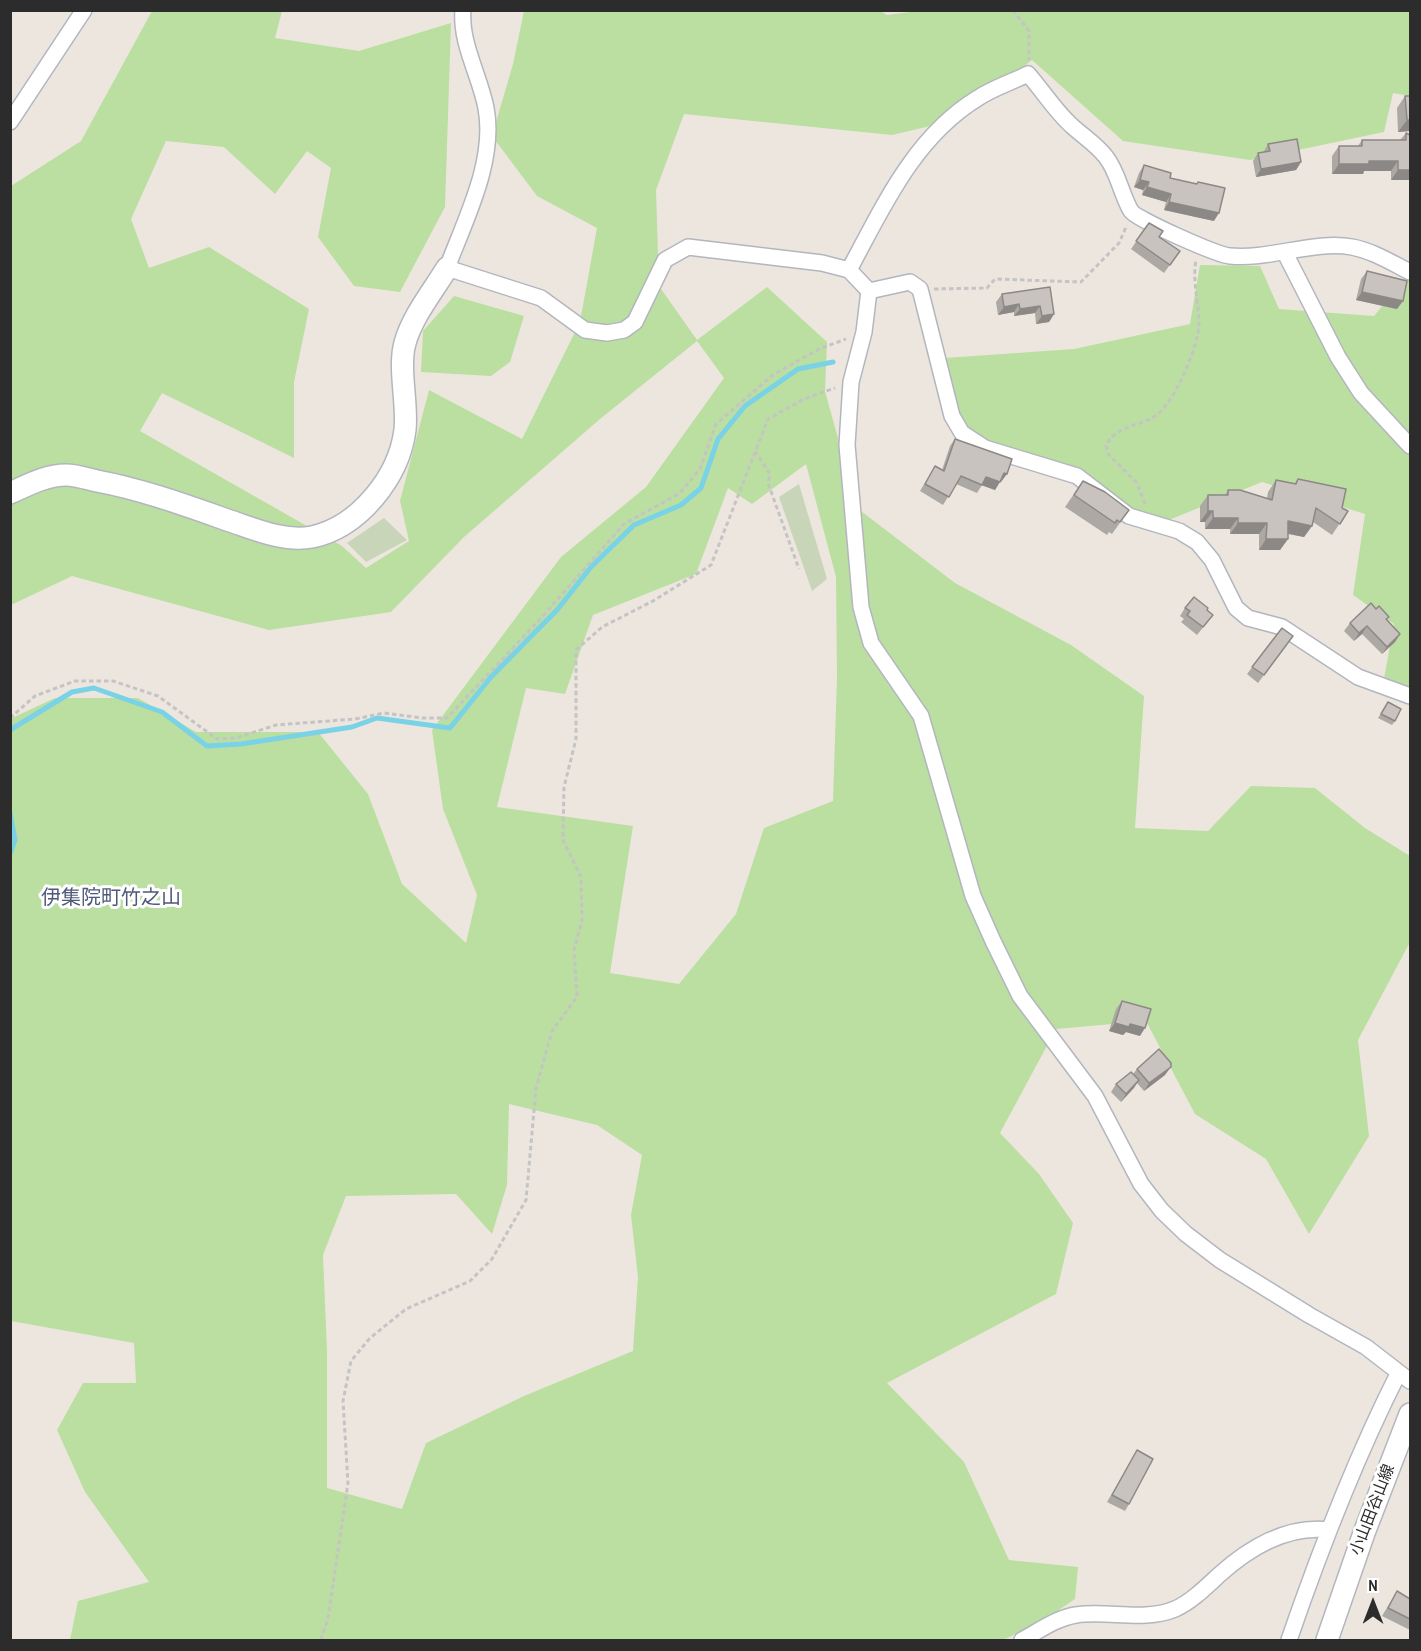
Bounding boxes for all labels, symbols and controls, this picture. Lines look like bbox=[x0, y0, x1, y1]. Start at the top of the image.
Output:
district label: 伊集院町竹之山 bbox=[41, 887, 181, 911]
street label: 小山田谷山線 bbox=[1347, 1462, 1399, 1558]
north arrow bbox=[1343, 1573, 1403, 1633]
text: N bbox=[1368, 1574, 1378, 1596]

